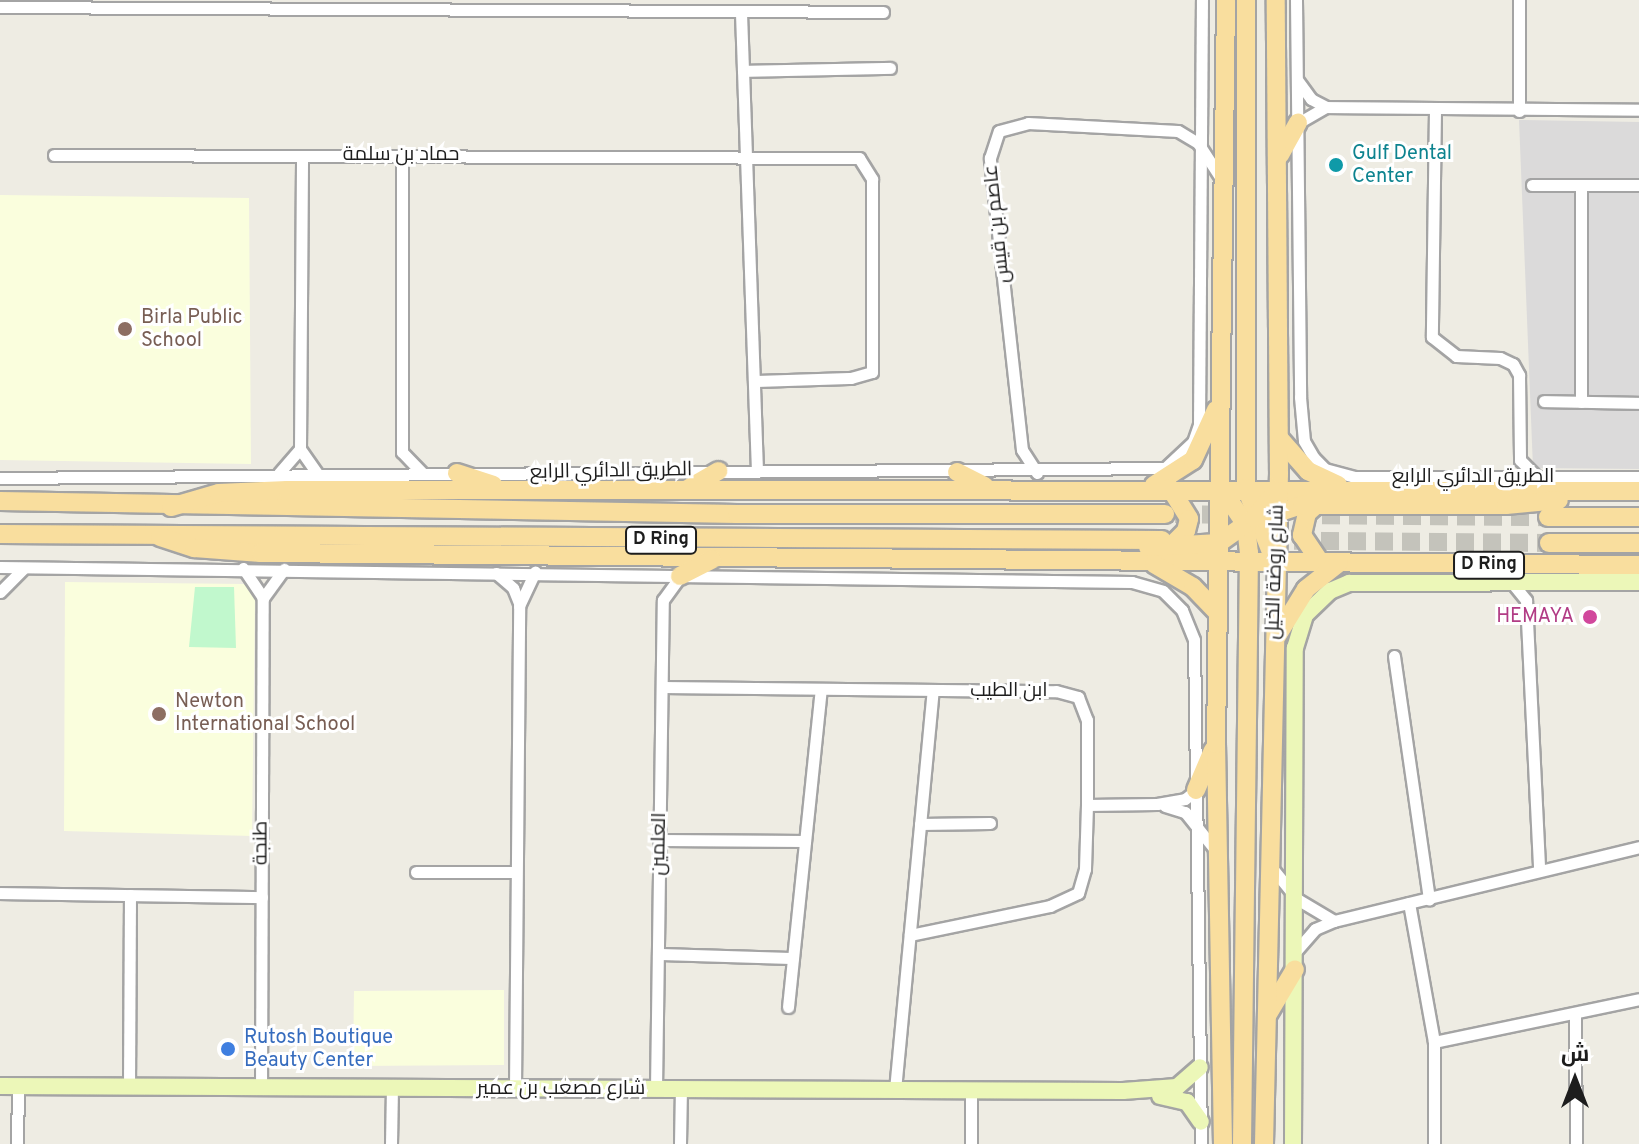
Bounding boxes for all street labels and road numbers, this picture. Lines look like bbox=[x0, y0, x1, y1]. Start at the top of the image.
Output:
street label: حماد بن سلمة bbox=[343, 143, 459, 167]
street label: عاصم بن قيس bbox=[980, 164, 1016, 284]
street label: الطريق الدائري الرابع bbox=[530, 459, 692, 485]
street label: الطريق الدائري الرابع bbox=[1392, 465, 1554, 489]
street label: شارع روضة الخيل bbox=[1262, 504, 1290, 640]
road number: D Ring bbox=[625, 526, 697, 554]
road number: D Ring bbox=[1453, 551, 1525, 579]
street label: ابن الطيب bbox=[970, 679, 1048, 703]
street label: العلمين bbox=[647, 812, 673, 876]
street label: طنجة bbox=[250, 821, 274, 865]
street label: شارع مصعب بن عمير bbox=[477, 1077, 645, 1101]

